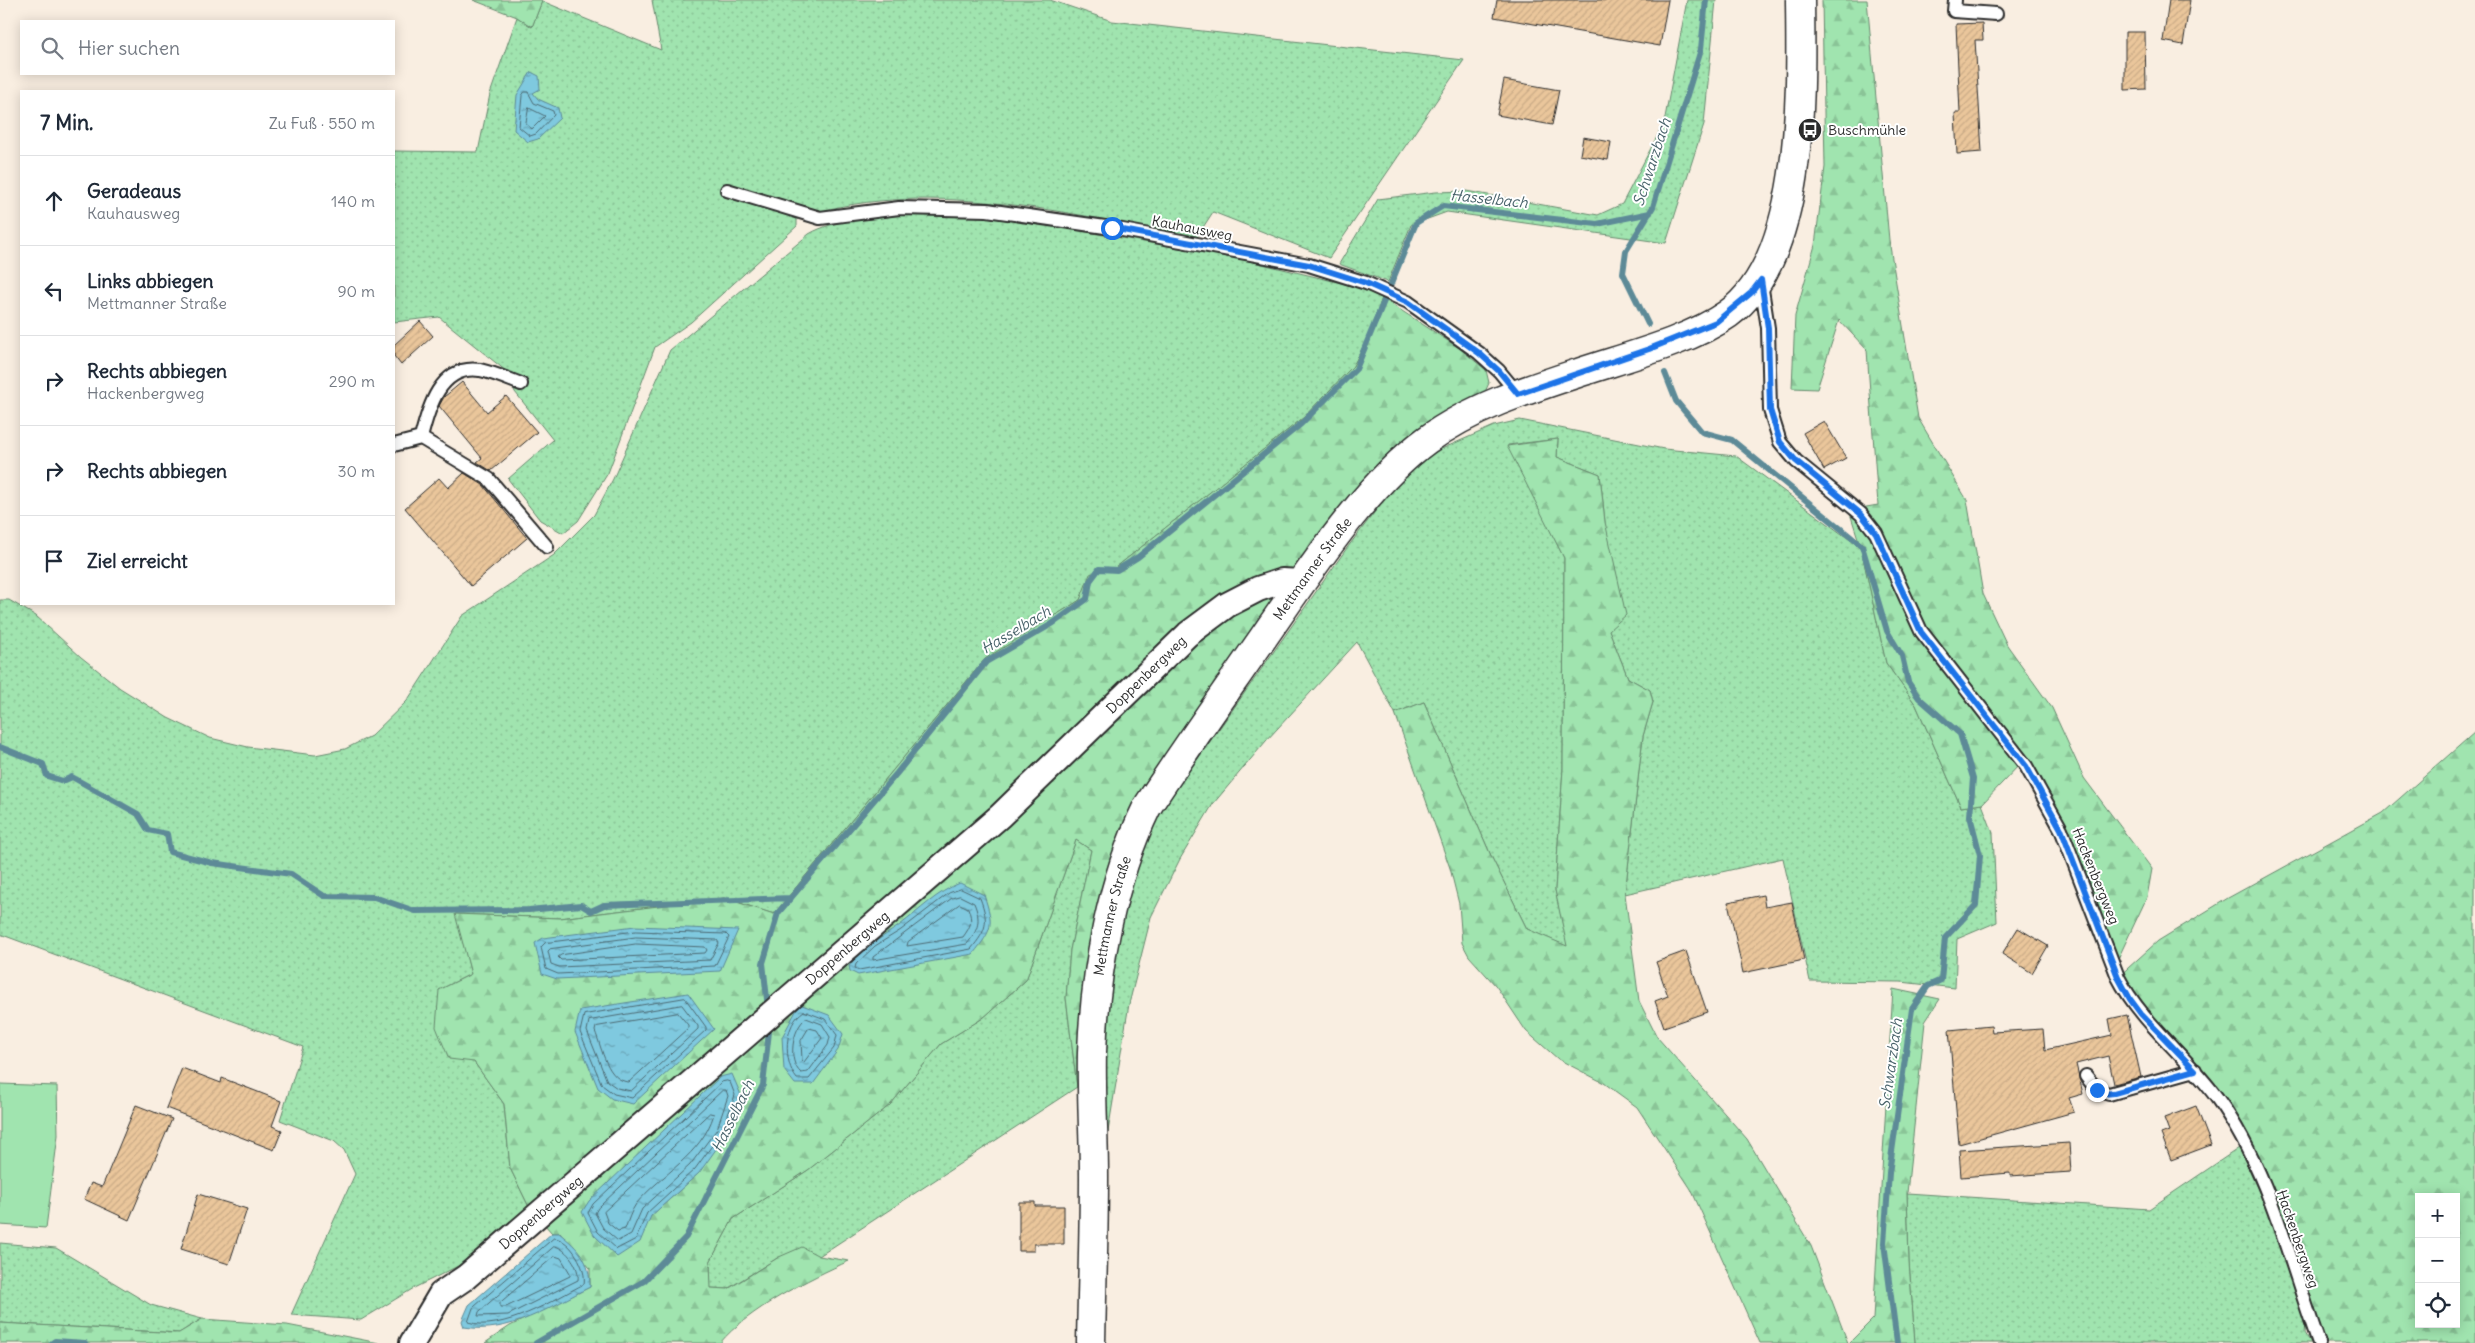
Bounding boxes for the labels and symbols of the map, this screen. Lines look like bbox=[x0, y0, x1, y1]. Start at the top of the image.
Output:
water label: Schwarzbach bbox=[1628, 115, 1675, 208]
bus stop icon: Buschmühle bbox=[1797, 117, 1823, 143]
place label: Buschmühle bbox=[1828, 121, 1906, 139]
water label: Hasselbach bbox=[1450, 185, 1529, 212]
street label: Kauhausweg bbox=[1150, 211, 1234, 245]
route start bbox=[1101, 217, 1124, 240]
street label: Mettmanner Straße bbox=[1269, 514, 1356, 624]
water label: Hasselbach bbox=[978, 601, 1054, 658]
street label: Doppenbergweg bbox=[1102, 632, 1190, 717]
street label: Hackenbergweg bbox=[2068, 825, 2124, 927]
street label: Mettmanner Straße bbox=[1090, 854, 1135, 977]
street label: Doppenbergweg bbox=[802, 907, 893, 989]
water label: Schwarzbach bbox=[1875, 1017, 1906, 1110]
water label: Hasselbach bbox=[707, 1076, 758, 1155]
route end bbox=[2086, 1079, 2109, 1102]
street label: Doppenbergweg bbox=[495, 1171, 586, 1253]
street label: Hackenbergweg bbox=[2273, 1187, 2323, 1291]

